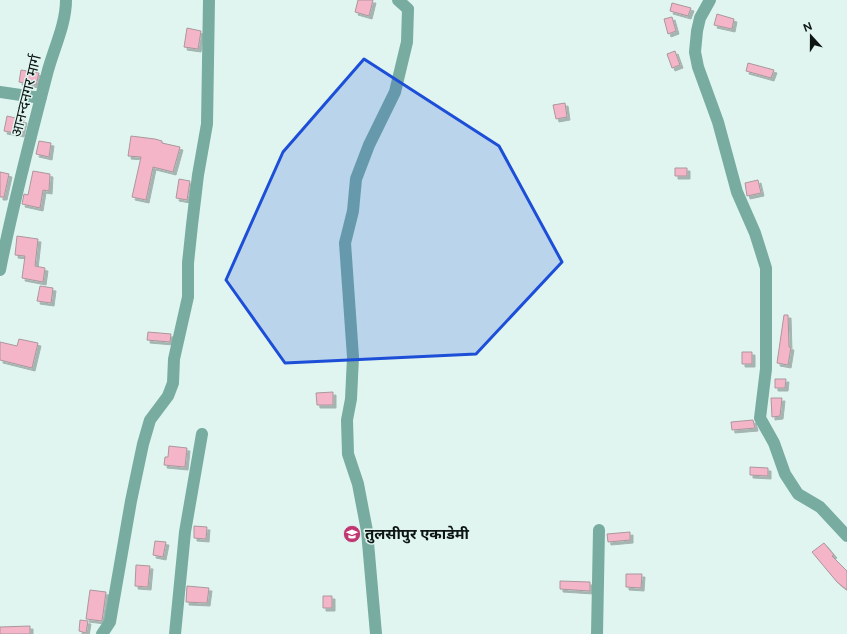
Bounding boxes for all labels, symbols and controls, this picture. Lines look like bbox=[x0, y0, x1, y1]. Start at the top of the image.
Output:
north arrow bbox=[791, 16, 831, 56]
text: N bbox=[801, 20, 814, 35]
street label: आनन्दनगर मार्ग bbox=[7, 52, 45, 139]
school or university icon: तुलसीपुर एकाडेमी bbox=[342, 524, 362, 544]
place label: तुलसीपुर एकाडेमी bbox=[365, 525, 470, 544]

